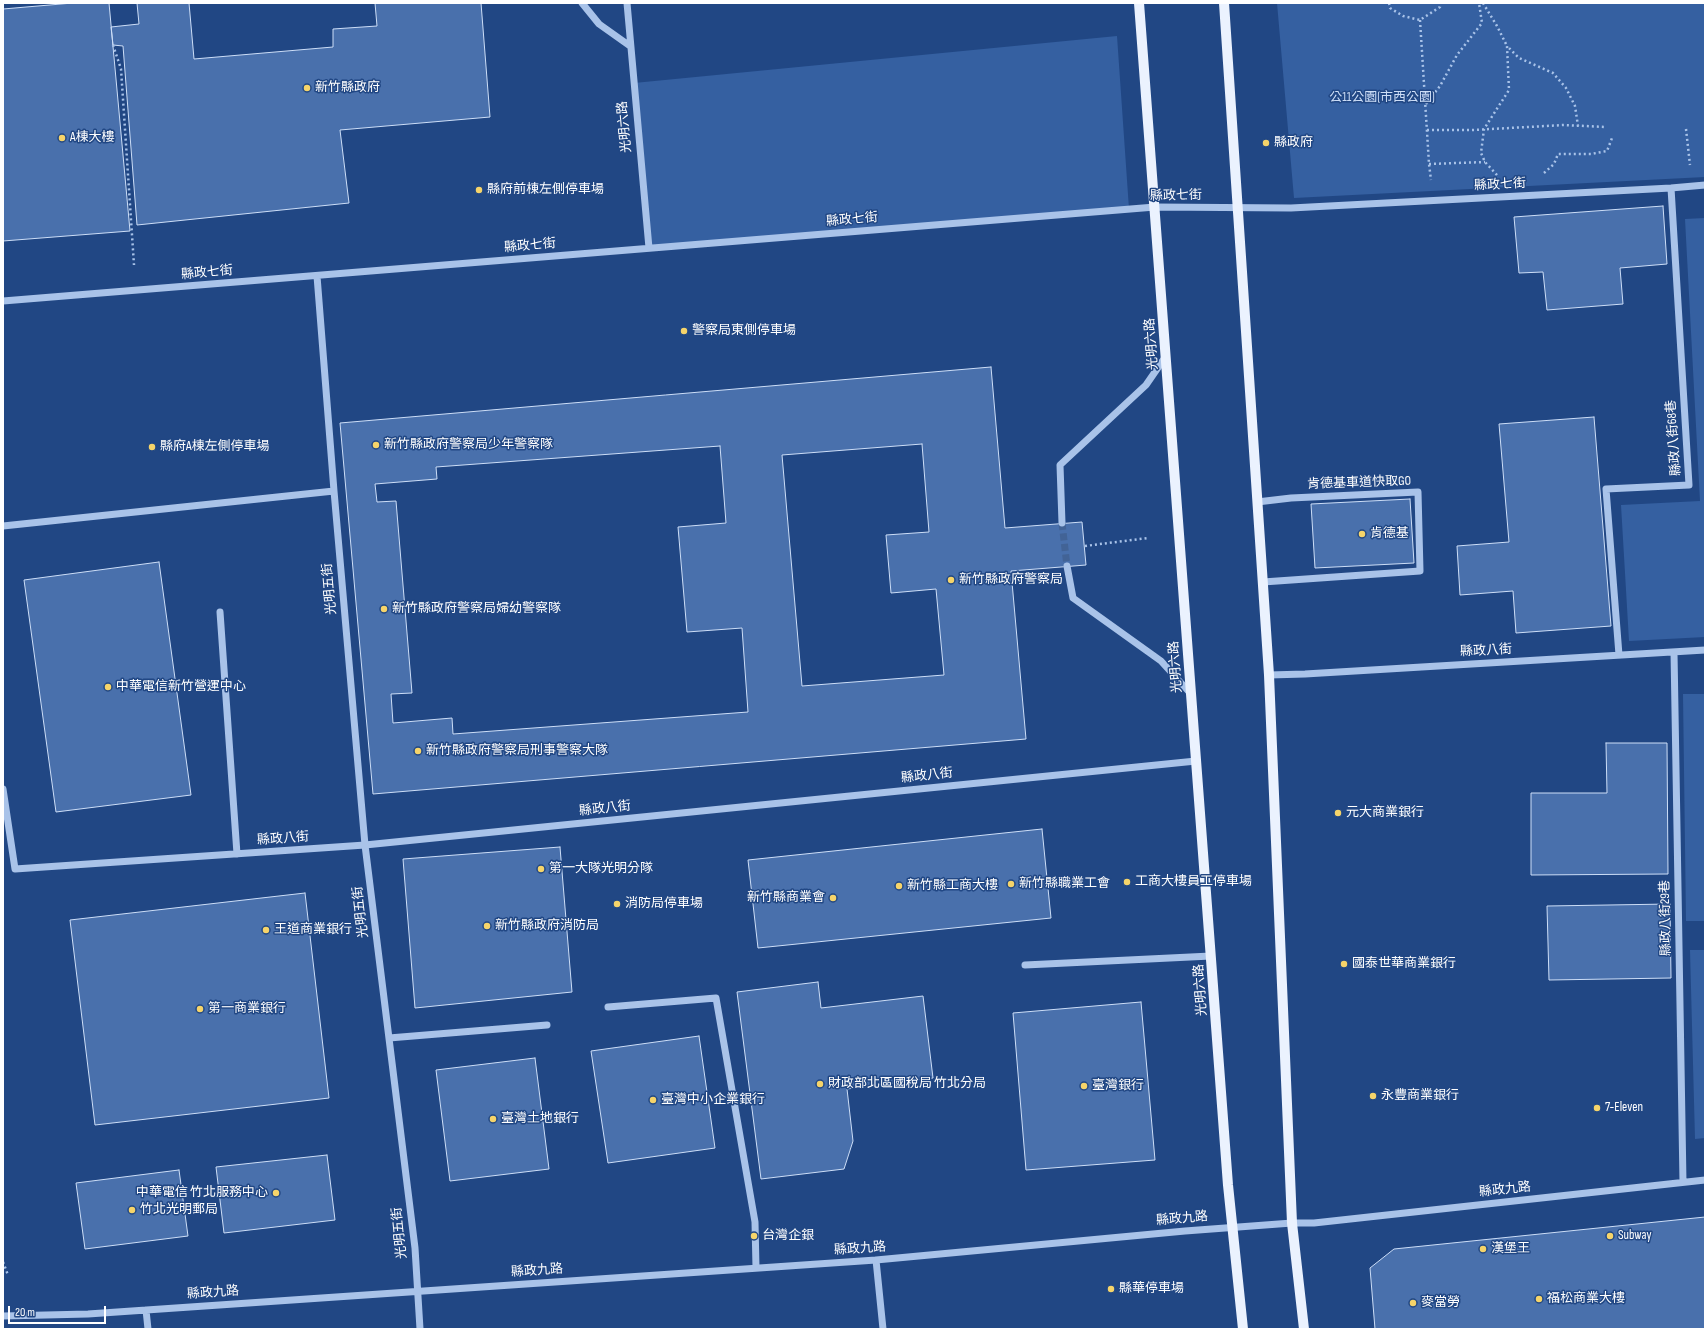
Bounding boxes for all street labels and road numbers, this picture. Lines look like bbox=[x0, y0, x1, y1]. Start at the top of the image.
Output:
street label: 光明六路 bbox=[615, 100, 635, 154]
street label: 縣政七街 bbox=[1474, 176, 1526, 194]
street label: 縣政七街 bbox=[1150, 188, 1202, 204]
street label: 縣政七街 bbox=[825, 210, 879, 230]
street label: 縣政七街 bbox=[503, 236, 557, 256]
street label: 縣政七街 bbox=[180, 263, 234, 283]
street label: 光明六路 bbox=[1142, 318, 1162, 370]
street label: 縣政八街68巷 bbox=[1664, 399, 1684, 477]
street label: 肯德基車道快取GO bbox=[1307, 473, 1411, 493]
street label: 光明五街 bbox=[320, 562, 340, 616]
street label: 光明六路 bbox=[1166, 641, 1186, 693]
street label: 縣政八街 bbox=[1460, 642, 1512, 660]
street label: 縣政八街 bbox=[900, 766, 954, 786]
street label: 縣政八街 bbox=[578, 799, 632, 819]
street label: 縣政八街 bbox=[257, 829, 309, 849]
street label: 縣政八街29巷 bbox=[1658, 880, 1674, 956]
street label: 光明五街 bbox=[350, 885, 372, 939]
street label: 光明六路 bbox=[1191, 964, 1211, 1016]
street label: 縣政九路 bbox=[1478, 1180, 1532, 1200]
street label: 光明五街 bbox=[390, 1206, 410, 1260]
street label: 縣政九路 bbox=[1155, 1209, 1209, 1229]
street label: 縣政九路 bbox=[834, 1239, 886, 1259]
street label: 縣政九路 bbox=[511, 1261, 563, 1281]
street label: 縣政九路 bbox=[187, 1283, 239, 1303]

